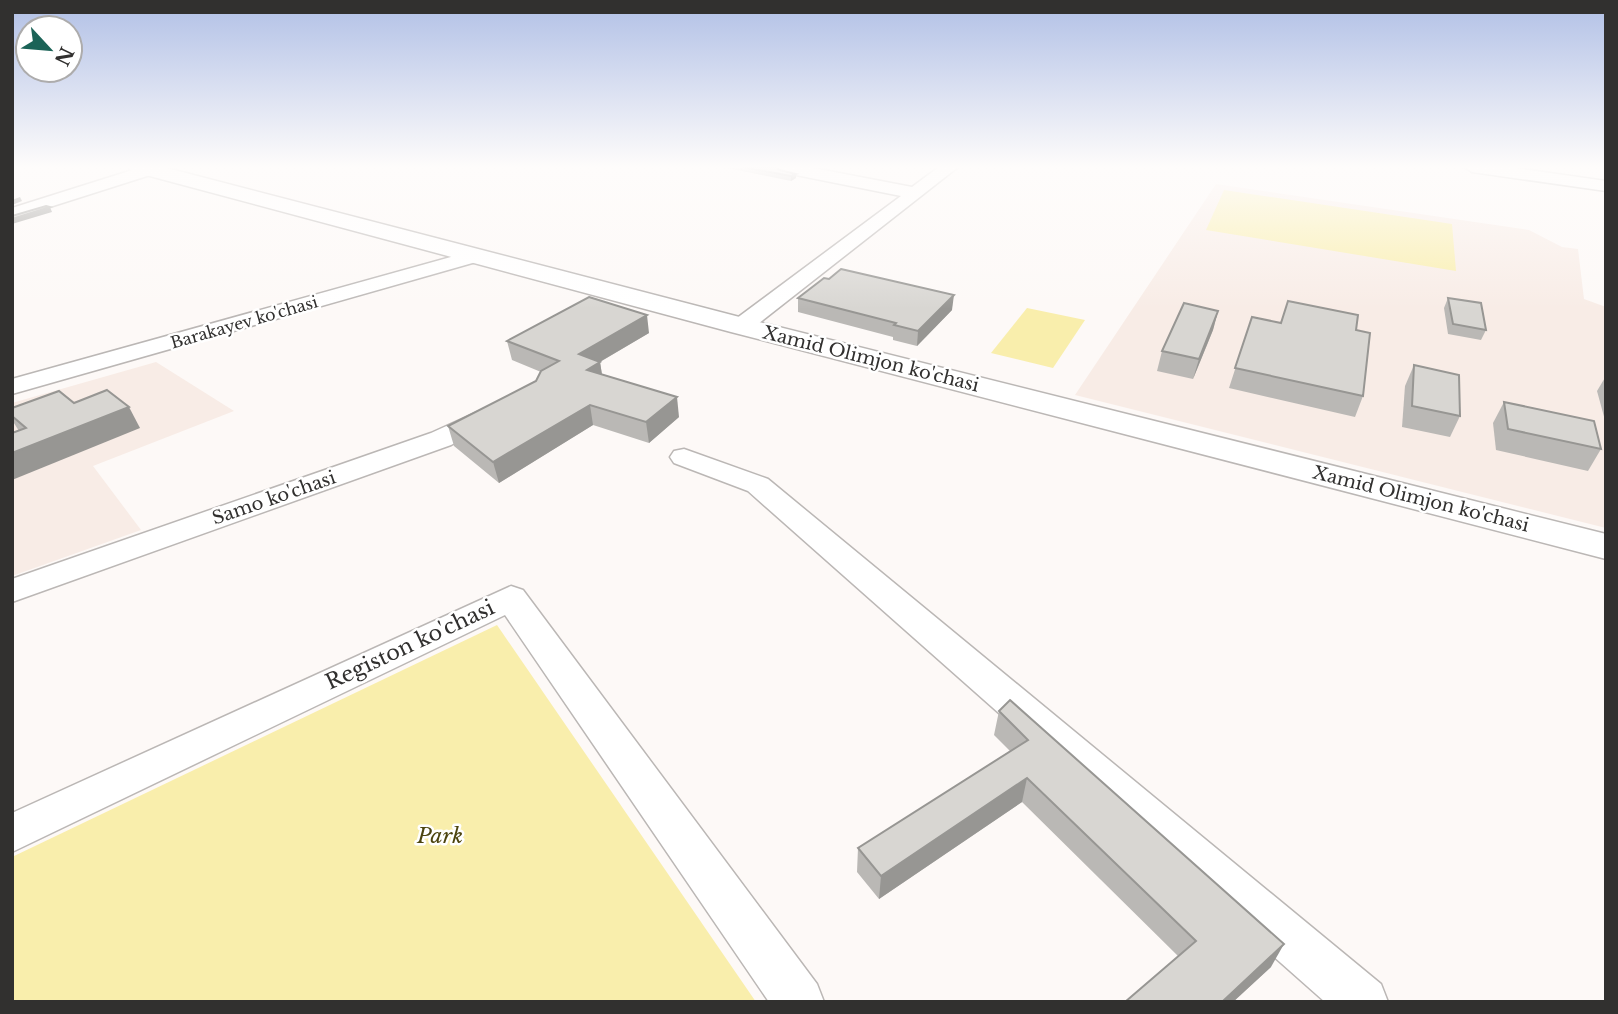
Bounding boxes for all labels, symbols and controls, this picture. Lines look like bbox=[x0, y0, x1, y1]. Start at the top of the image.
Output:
north arrow bbox=[14, 14, 84, 84]
text: N bbox=[50, 43, 78, 69]
street label: Barakayev ko'chasi bbox=[168, 291, 321, 353]
street label: Xamid Olimjon ko'chasi bbox=[761, 321, 981, 397]
street label: Xamid Olimjon ko'chasi bbox=[1311, 461, 1531, 537]
street label: Samo ko'chasi bbox=[209, 467, 339, 529]
street label: Registon ko'chasi bbox=[321, 594, 499, 696]
park label: Park bbox=[416, 823, 463, 849]

